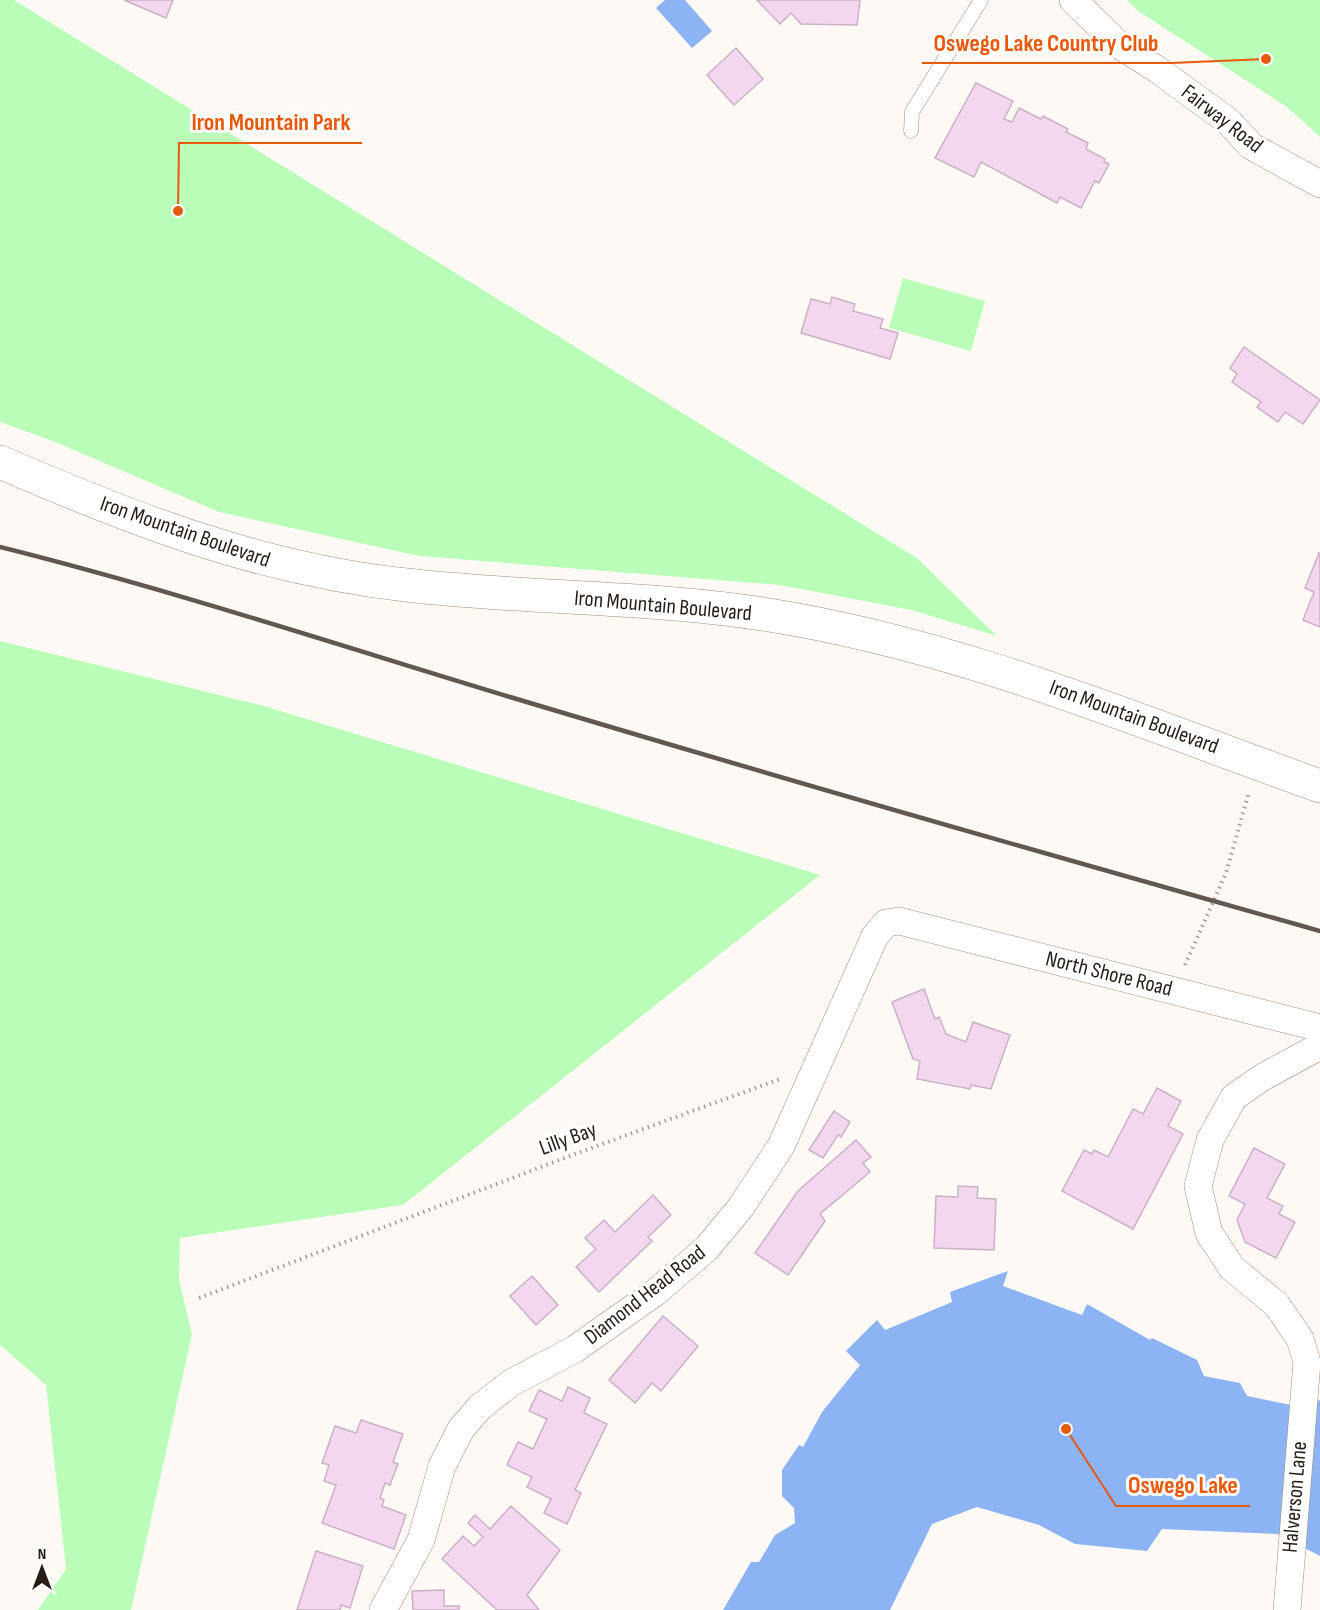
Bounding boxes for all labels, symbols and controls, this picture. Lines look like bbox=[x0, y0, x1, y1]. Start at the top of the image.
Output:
callout: Oswego Lake Country Club bbox=[922, 21, 1171, 63]
text: Oswego Lake Country Club bbox=[934, 29, 1158, 58]
street label: Fairway Road bbox=[1176, 79, 1268, 159]
callout: Iron Mountain Park bbox=[179, 101, 362, 143]
text: Iron Mountain Park bbox=[191, 108, 351, 137]
street label: Iron Mountain Boulevard bbox=[96, 490, 274, 574]
street label: Iron Mountain Boulevard bbox=[573, 585, 753, 627]
street label: Iron Mountain Boulevard bbox=[1046, 674, 1222, 760]
street label: North Shore Road bbox=[1043, 945, 1175, 1003]
street label: Lilly Bay bbox=[536, 1116, 601, 1162]
street label: Diamond Head Road bbox=[579, 1239, 711, 1351]
street label: Halverson Lane bbox=[1277, 1440, 1313, 1554]
callout: Oswego Lake bbox=[1116, 1464, 1250, 1506]
text: Oswego Lake bbox=[1128, 1471, 1238, 1500]
north arrow bbox=[12, 1538, 72, 1598]
text: N bbox=[38, 1545, 46, 1564]

